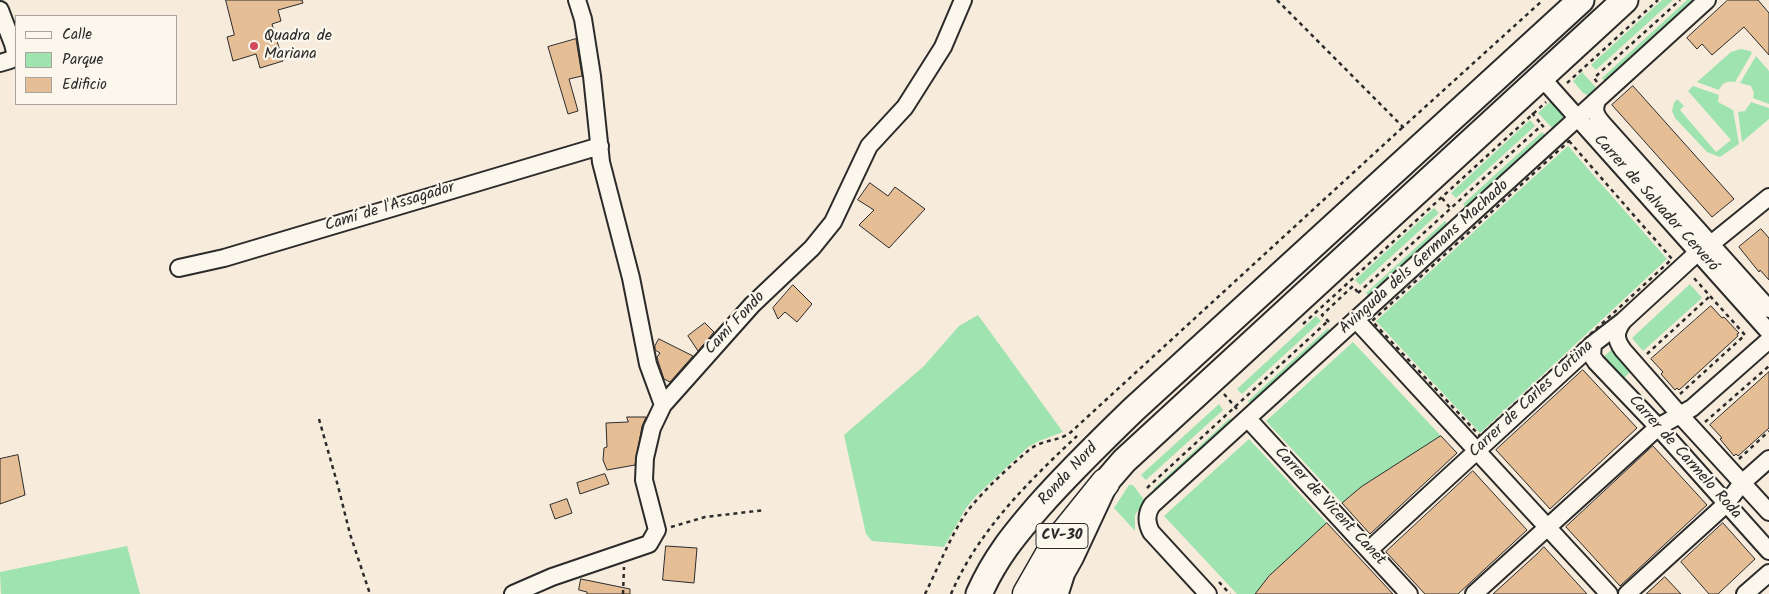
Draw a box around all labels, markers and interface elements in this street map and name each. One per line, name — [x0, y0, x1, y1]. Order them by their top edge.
legend — [15, 15, 178, 105]
text: Calle — [62, 23, 92, 47]
place label: Quadra de Mariana — [264, 27, 332, 65]
marker: Quadra de Mariana — [248, 40, 260, 52]
text: Parque — [62, 48, 103, 72]
text: Edificio — [62, 73, 107, 97]
street label: Carrer de Salvador Cerveró — [1588, 131, 1722, 277]
street label: Avinguda dels Germans Machado — [1336, 177, 1514, 339]
street label: Camí de l'Assagador — [323, 179, 457, 237]
street label: Camí Fondo — [702, 288, 770, 360]
street label: Carrer de Carles Cortina — [1466, 337, 1598, 463]
street label: Carrer de Carmelo Roda — [1623, 392, 1745, 524]
street label: Ronda Nord — [1035, 440, 1103, 510]
street label: Carrer de Vicent Canet — [1269, 444, 1389, 570]
road number: CV-30 — [1036, 524, 1088, 548]

